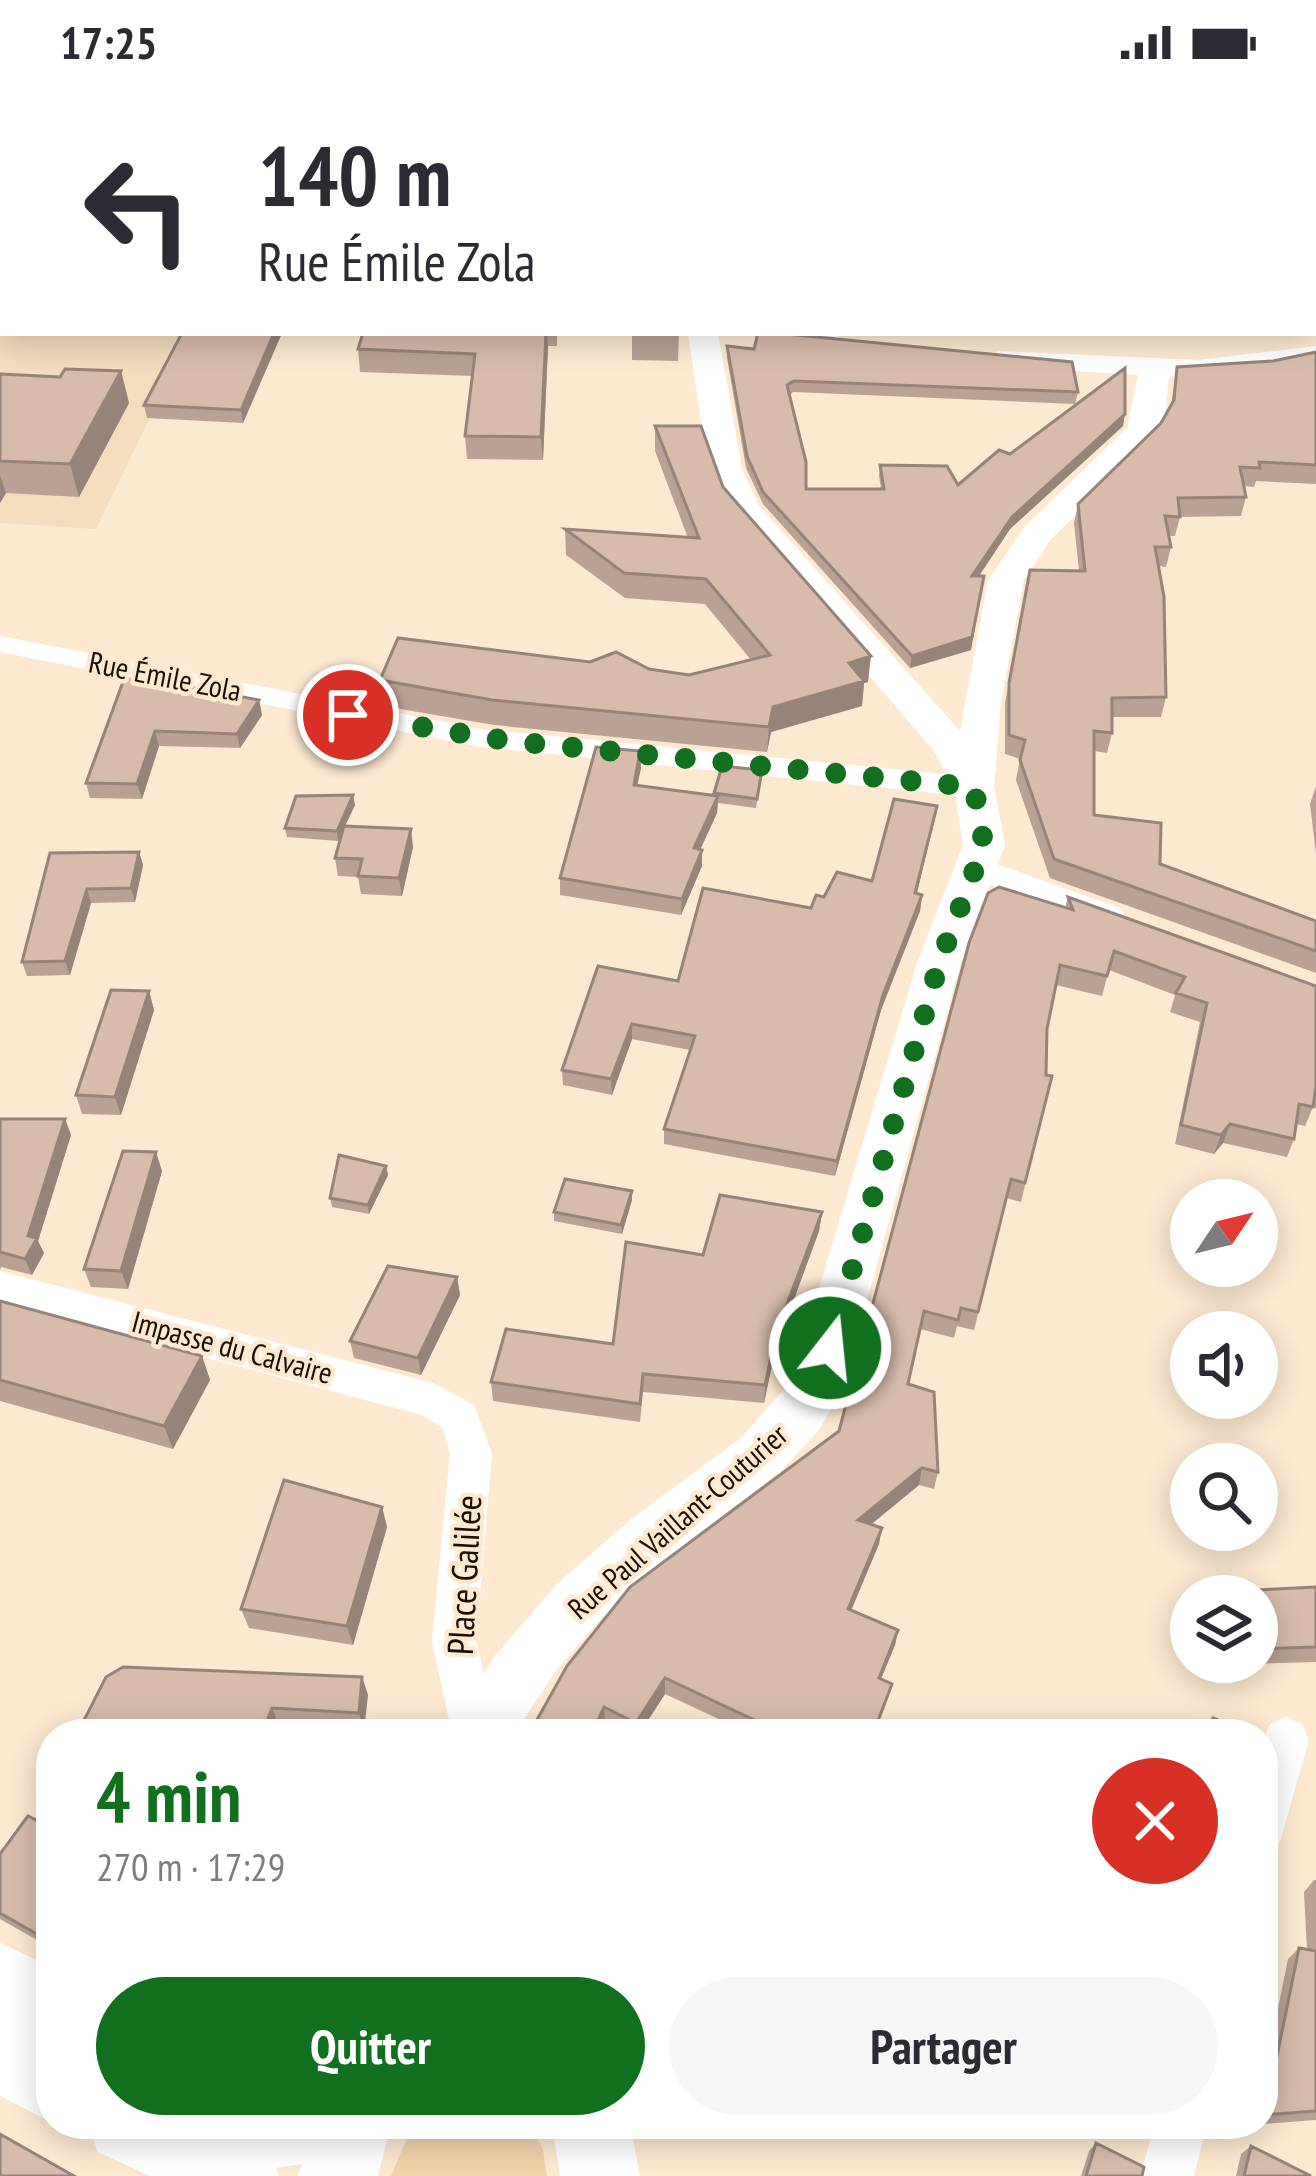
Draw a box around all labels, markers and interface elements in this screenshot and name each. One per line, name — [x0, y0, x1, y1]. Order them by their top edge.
text: 17:25 — [60, 13, 157, 71]
text: 140 m — [258, 120, 451, 229]
icon: left — [60, 132, 216, 288]
text: Rue Émile Zola — [258, 226, 536, 296]
street label: Rue Émile Zola — [86, 642, 245, 709]
pin — [297, 664, 399, 766]
icon: arrive — [315, 682, 381, 748]
north arrow — [1170, 1179, 1278, 1287]
map controls — [1170, 1179, 1278, 1683]
position arrow — [767, 1285, 893, 1411]
street label: Impasse du Calvaire — [128, 1301, 337, 1392]
button: sound — [1170, 1311, 1278, 1419]
street label: Rue Paul Vaillant-Couturier — [559, 1414, 796, 1627]
button: search — [1170, 1443, 1278, 1551]
street label: Place Galilée — [436, 1494, 491, 1656]
button: layers — [1170, 1575, 1278, 1683]
text: 4 min — [96, 1749, 241, 1842]
button: close — [1092, 1758, 1218, 1884]
text: 270 m · 17:29 — [96, 1841, 285, 1892]
button: Quitter — [96, 1977, 645, 2115]
button: Partager — [669, 1977, 1218, 2115]

